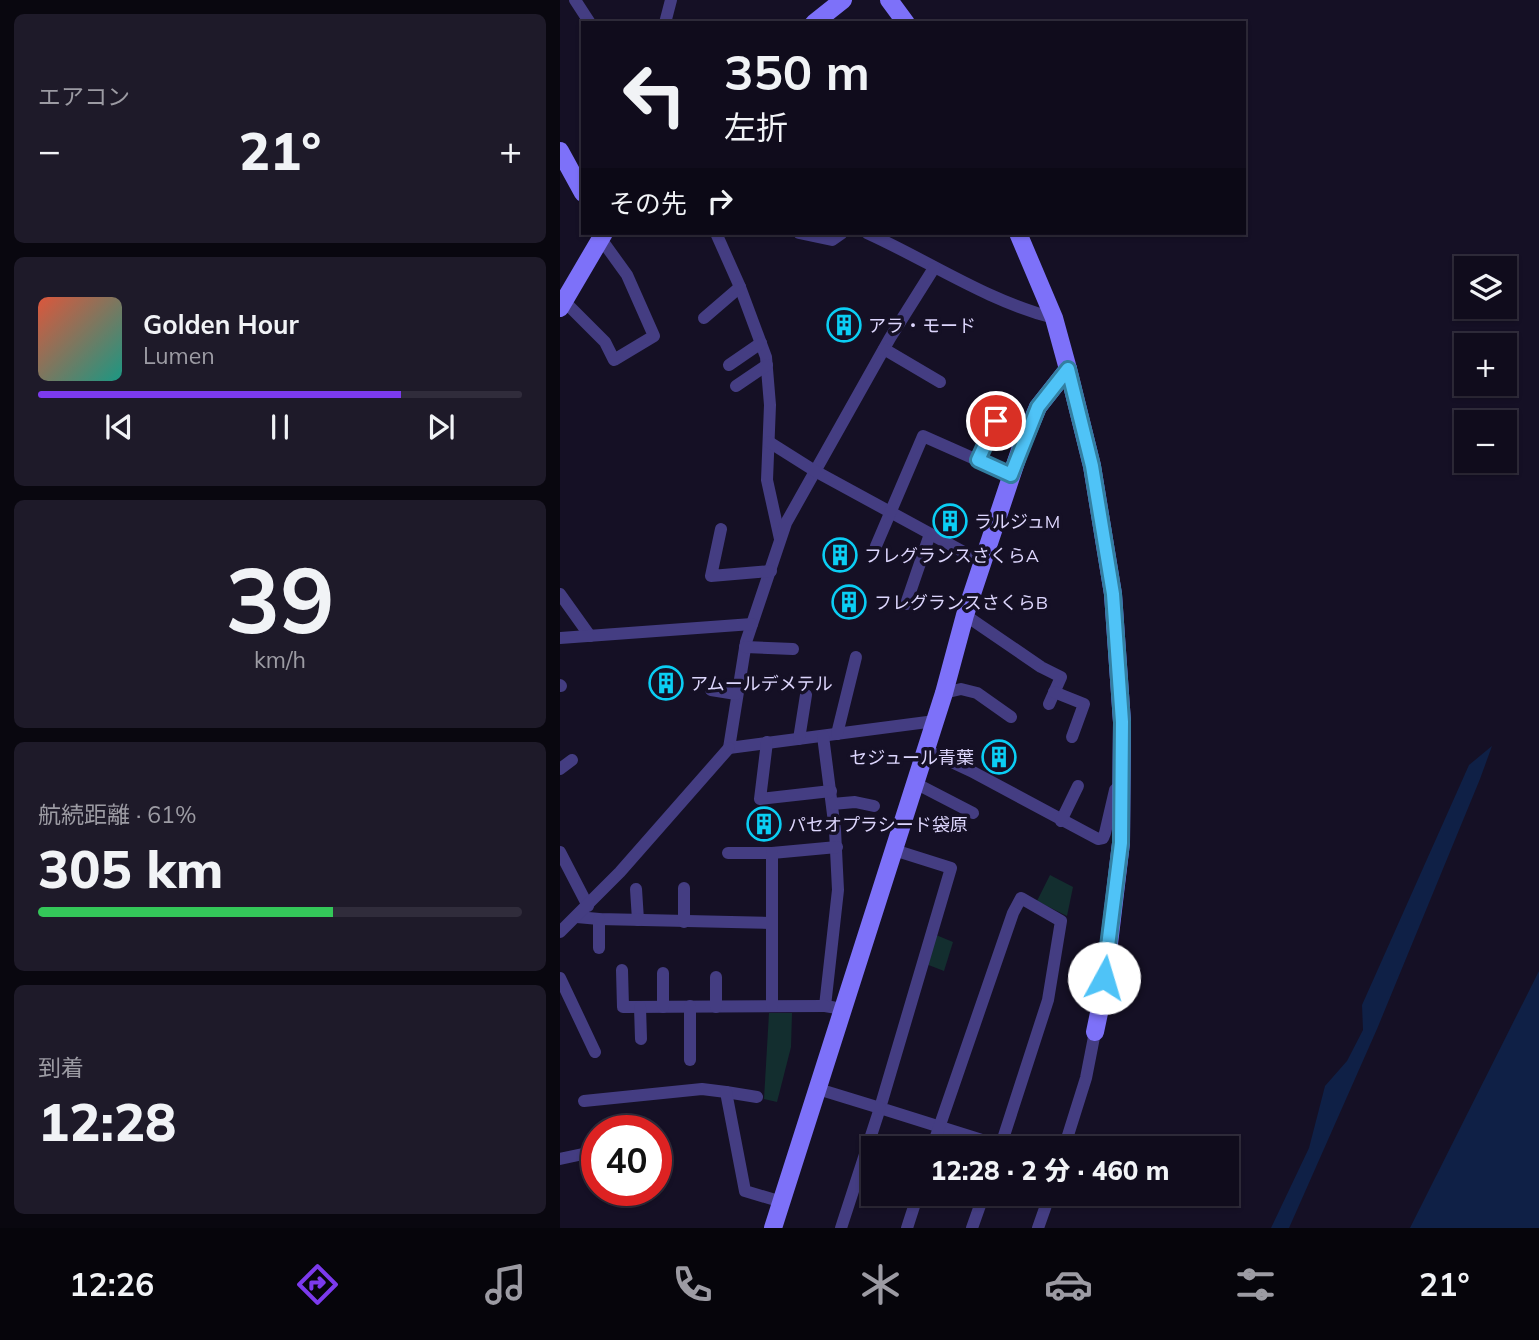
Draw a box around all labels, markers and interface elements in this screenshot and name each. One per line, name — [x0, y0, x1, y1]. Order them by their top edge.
text: 350 m — [724, 41, 870, 102]
icon: left — [609, 49, 700, 140]
text: エアコン — [38, 82, 130, 111]
text: 左折 — [724, 107, 788, 147]
text: 21° — [239, 118, 321, 183]
text: − — [38, 126, 61, 174]
text: + — [499, 126, 522, 174]
icon: right — [701, 182, 739, 220]
text: その先 — [609, 187, 687, 220]
map controls — [1454, 256, 1517, 473]
button: layers — [1454, 256, 1517, 319]
building icon: アラ・モード — [825, 306, 863, 344]
text: Golden Hour — [143, 308, 299, 341]
place label: アラ・モード — [868, 314, 976, 337]
button: + — [1454, 333, 1517, 396]
text: Lumen — [143, 341, 215, 370]
pin — [966, 391, 1026, 451]
icon: arrive — [977, 402, 1015, 440]
icon: previous — [100, 408, 138, 446]
icon: pause — [261, 408, 299, 446]
icon: next — [422, 408, 460, 446]
button: − — [1454, 410, 1517, 473]
building icon: ラルジュM — [931, 502, 969, 540]
place label: ラルジュM — [974, 510, 1060, 533]
building icon: フレグランスさくらA — [821, 536, 859, 574]
text: 39 — [225, 542, 335, 656]
place label: フレグランスさくらA — [864, 544, 1039, 567]
building icon: フレグランスさくらB — [830, 583, 868, 621]
place label: フレグランスさくらB — [874, 591, 1048, 614]
text: km/h — [254, 645, 306, 674]
building icon: アムールデメテル — [647, 664, 685, 702]
place label: アムールデメテル — [690, 672, 833, 695]
building icon: セジュール青葉 — [980, 738, 1018, 776]
place label: セジュール青葉 — [849, 746, 974, 769]
text: 航続距離 · 61% — [38, 800, 196, 829]
building icon: パセオプラシード袋原 — [745, 805, 783, 843]
place label: パセオプラシード袋原 — [788, 813, 968, 836]
text: 305 km — [38, 836, 223, 901]
position arrow — [1067, 941, 1141, 1015]
text: 到着 — [38, 1053, 84, 1082]
text: 12:28 — [38, 1089, 176, 1154]
speed limit sign: 40 — [581, 1115, 672, 1206]
text: 12:28 · 2 分 · 460 m — [931, 1154, 1169, 1187]
icon: directions — [293, 1260, 342, 1309]
icon: music — [481, 1260, 530, 1309]
icon: phone — [668, 1260, 717, 1309]
icon: climate — [856, 1260, 905, 1309]
icon: car — [1044, 1260, 1093, 1309]
icon: filters — [1231, 1260, 1280, 1309]
text: 12:26 — [69, 1264, 154, 1304]
text: 21° — [1419, 1264, 1470, 1304]

